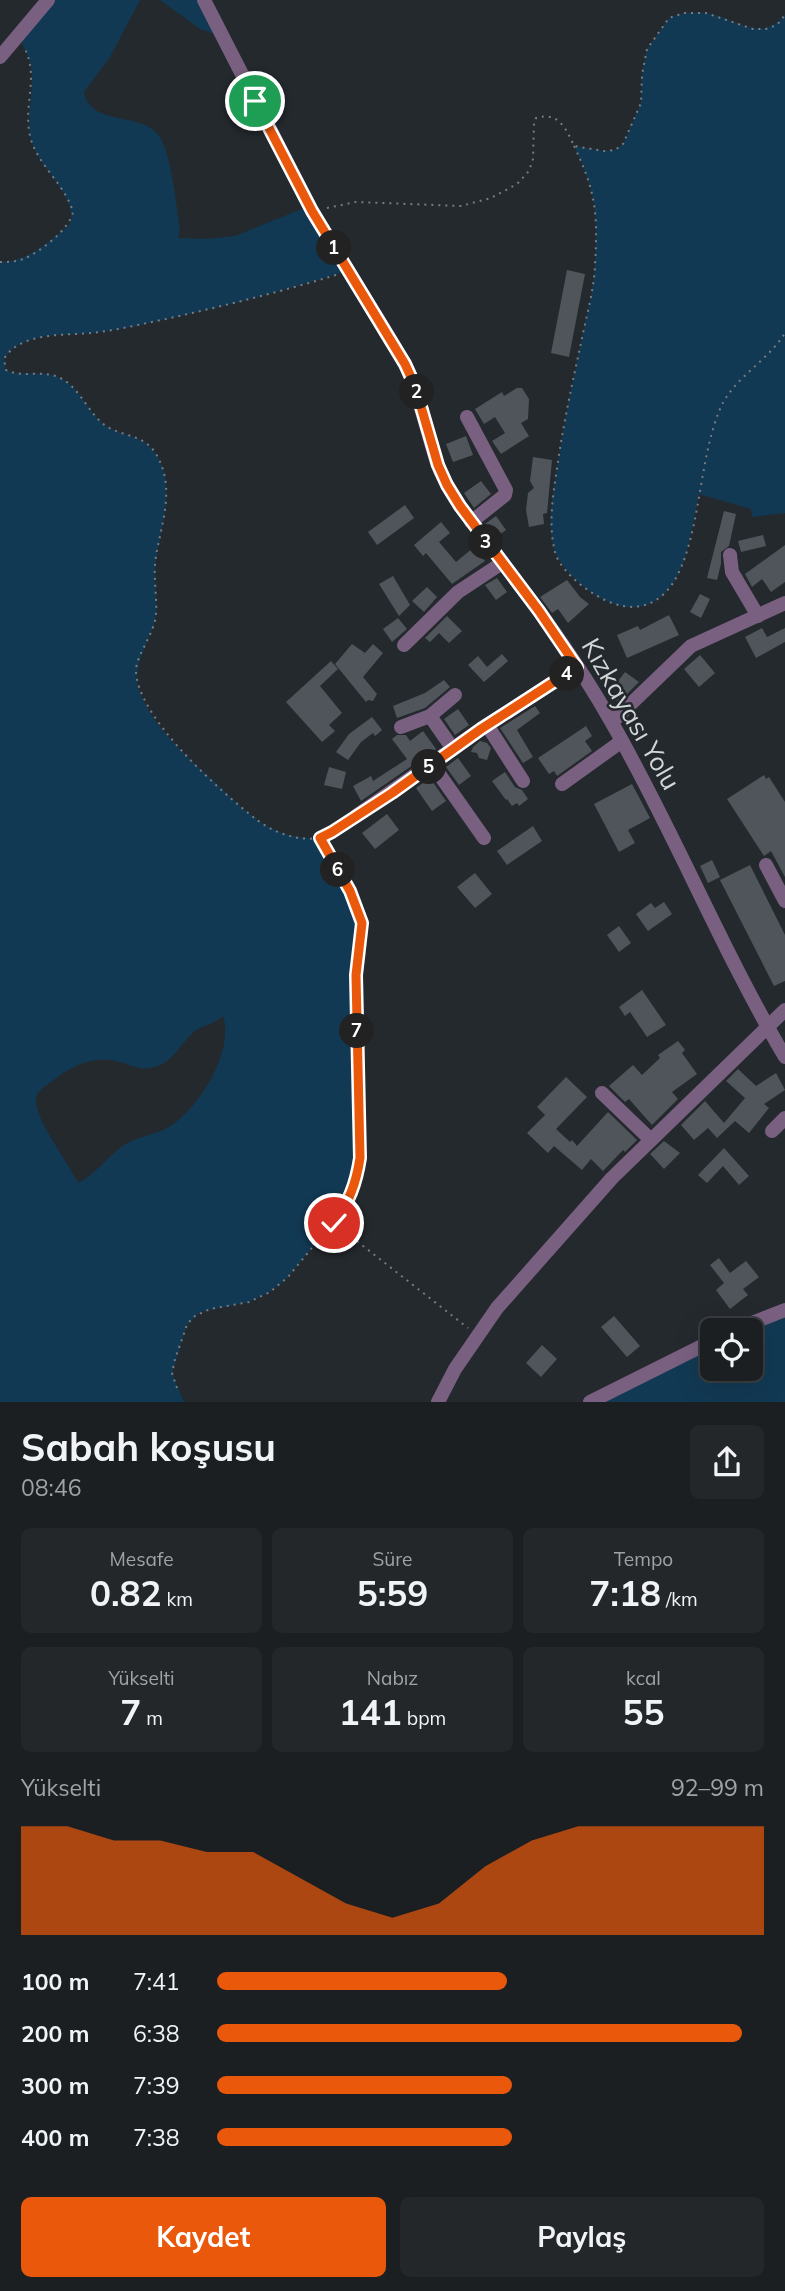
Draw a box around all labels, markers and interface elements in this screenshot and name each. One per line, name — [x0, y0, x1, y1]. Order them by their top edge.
pin — [225, 71, 285, 131]
icon: arrive — [236, 82, 274, 120]
pin: 1 — [316, 230, 352, 266]
text: 1 — [328, 235, 339, 259]
pin: 2 — [400, 374, 434, 410]
text: 2 — [411, 379, 422, 403]
pin: 3 — [468, 524, 504, 560]
text: 3 — [480, 529, 491, 553]
street label: Kızkayası Yolu — [575, 632, 688, 795]
pin: 4 — [550, 656, 584, 692]
text: 4 — [561, 661, 572, 685]
pin: 5 — [412, 750, 446, 784]
text: 5 — [423, 754, 434, 778]
pin: 6 — [320, 852, 356, 888]
text: 6 — [332, 857, 343, 881]
pin: 7 — [340, 1014, 374, 1048]
text: 7 — [351, 1018, 362, 1042]
pin — [304, 1193, 364, 1253]
icon: check — [315, 1204, 353, 1242]
map controls — [700, 1318, 763, 1381]
button: locate — [700, 1318, 763, 1381]
text: Sabah koşusu — [21, 1423, 276, 1471]
button: share — [690, 1425, 764, 1499]
text: 08:46 — [21, 1473, 81, 1502]
text: Mesafe — [110, 1547, 173, 1571]
text: Süre — [373, 1547, 412, 1571]
text: Tempo — [614, 1547, 673, 1571]
text: 0.82 — [90, 1571, 162, 1615]
text: 5:59 — [357, 1571, 428, 1615]
text: 7:18 — [589, 1571, 661, 1615]
text: km — [162, 1587, 193, 1611]
text: /km — [661, 1587, 698, 1611]
text: Yükselti — [108, 1666, 175, 1690]
text: Nabız — [367, 1666, 418, 1690]
text: kcal — [626, 1666, 661, 1690]
text: 7 — [120, 1690, 141, 1734]
text: 141 — [339, 1690, 402, 1734]
text: 55 — [622, 1690, 665, 1734]
text: m — [141, 1706, 163, 1730]
text: bpm — [402, 1706, 446, 1730]
text: Yükselti — [21, 1773, 101, 1802]
text: 92–99 m — [671, 1773, 764, 1802]
text: 100 m — [21, 1967, 89, 1996]
text: 7:41 — [133, 1967, 180, 1996]
text: 200 m — [21, 2019, 89, 2048]
text: 6:38 — [133, 2019, 180, 2048]
text: 300 m — [21, 2071, 89, 2100]
text: 7:39 — [133, 2071, 180, 2100]
text: 400 m — [21, 2123, 89, 2152]
text: 7:38 — [133, 2123, 180, 2152]
button: Kaydet — [21, 2197, 386, 2277]
button: Paylaş — [400, 2197, 764, 2277]

